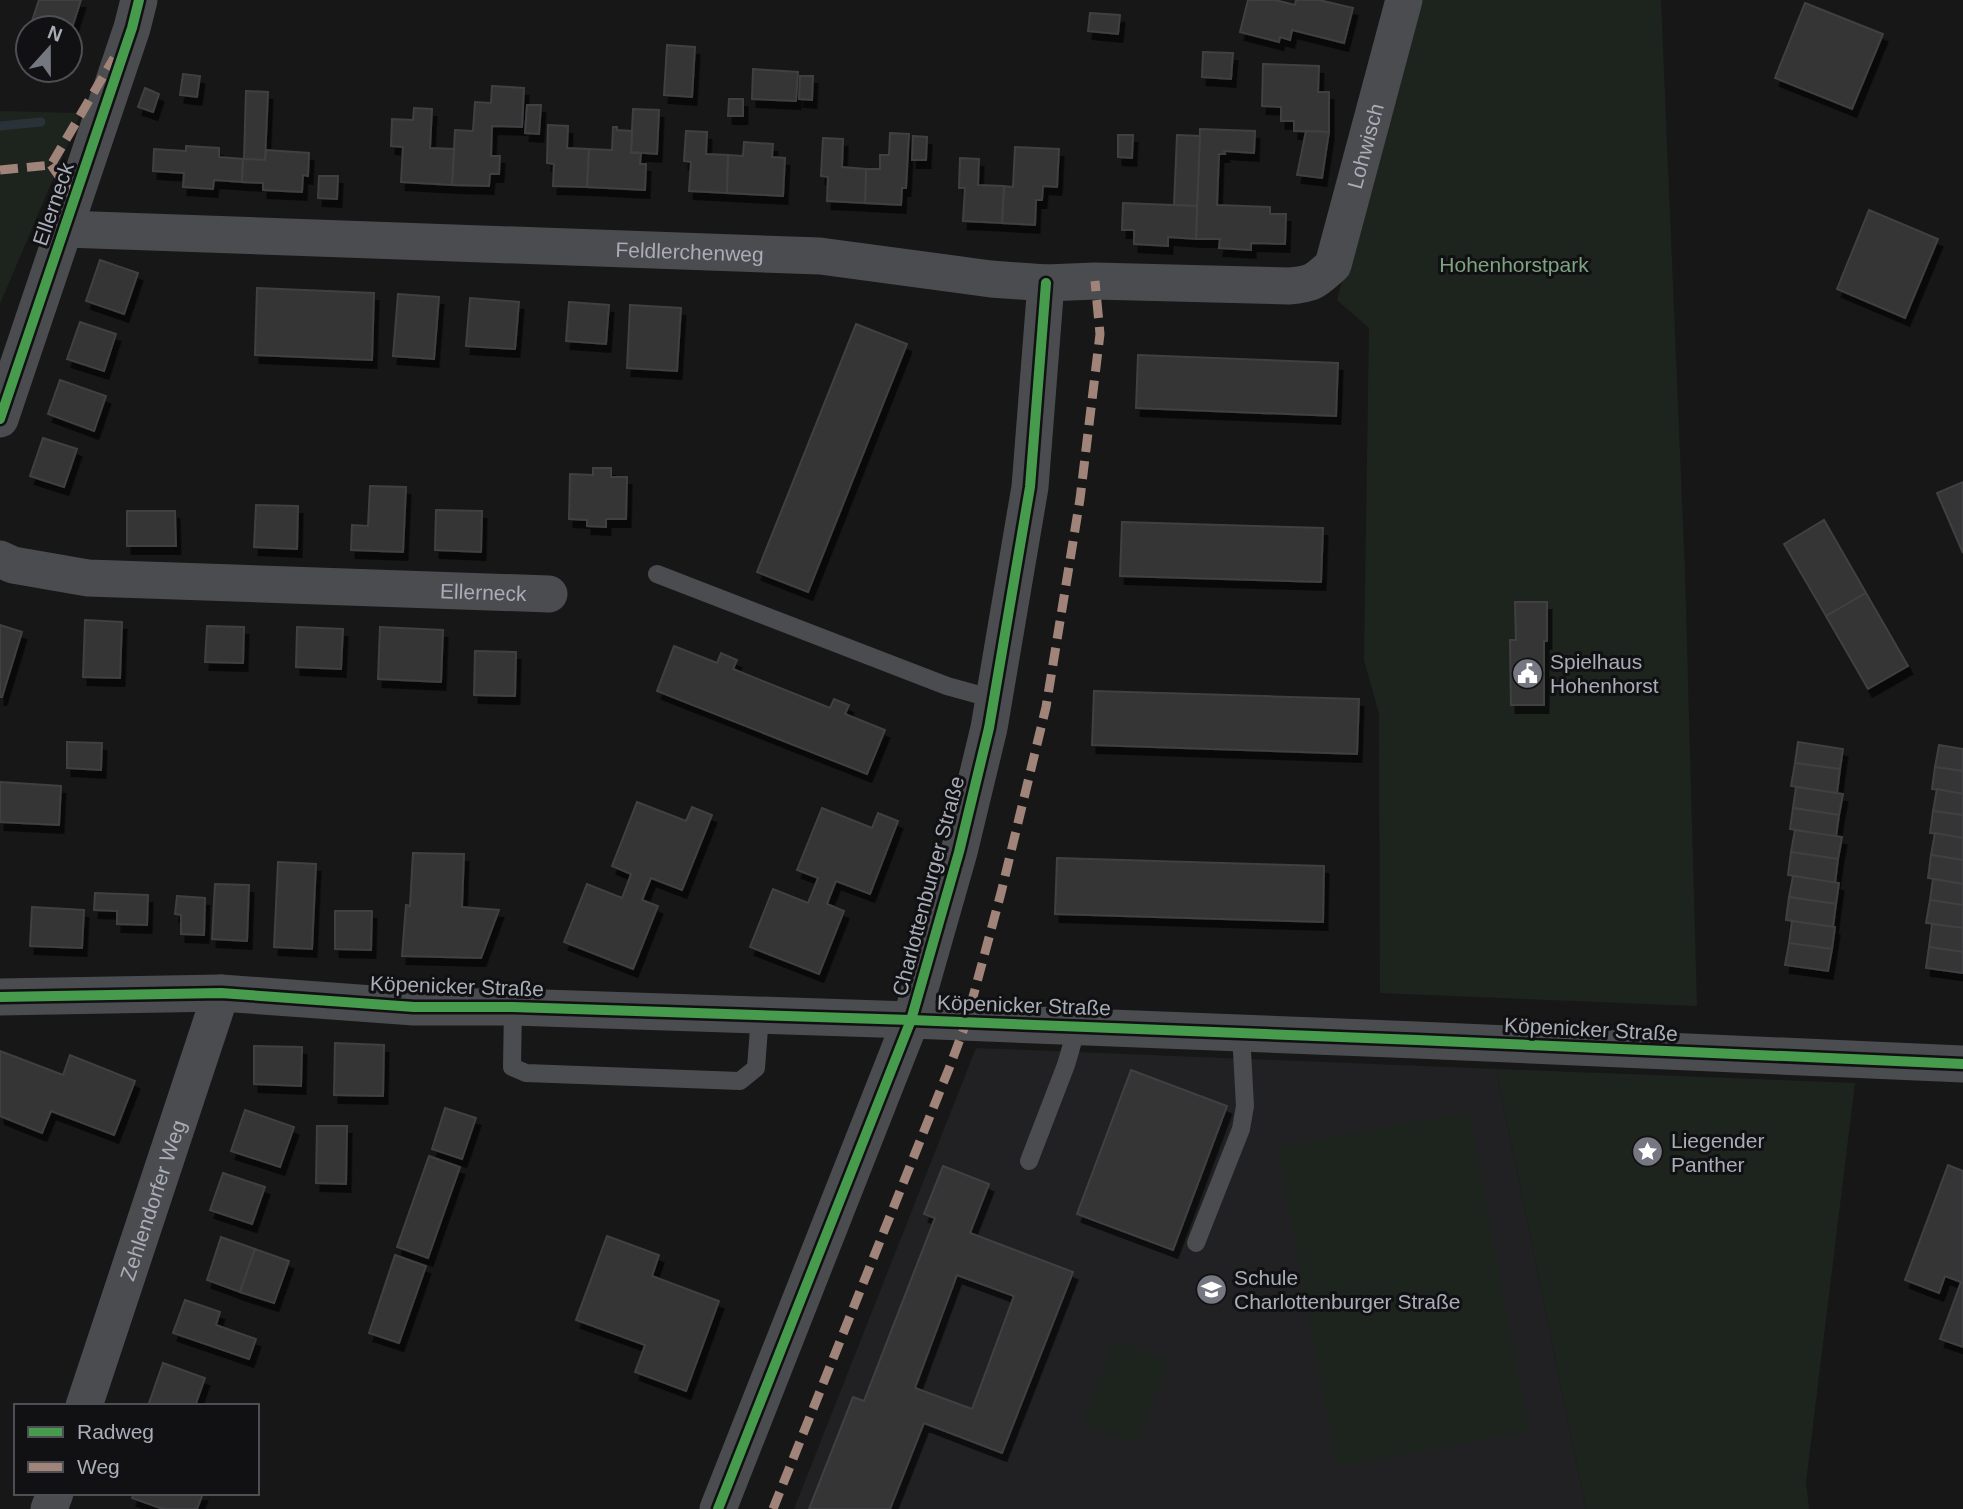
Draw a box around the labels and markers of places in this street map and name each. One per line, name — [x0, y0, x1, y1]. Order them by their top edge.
place label: Spielhaus Hohenhorst — [1550, 650, 1659, 697]
public building icon: Spielhaus Hohenhorst — [1510, 656, 1544, 690]
place label: Liegender Panther — [1671, 1129, 1764, 1176]
place icon: Liegender Panther — [1631, 1135, 1665, 1169]
place label: Schule Charlottenburger Straße — [1234, 1266, 1460, 1313]
school or university icon: Schule Charlottenburger Straße — [1194, 1272, 1228, 1306]

